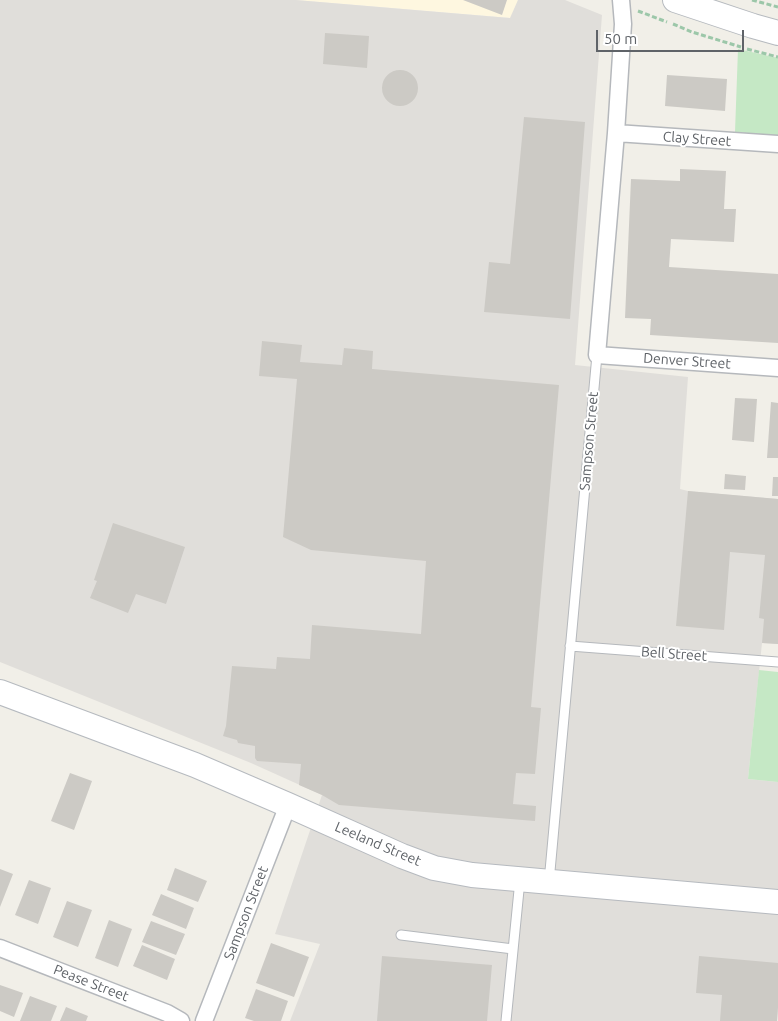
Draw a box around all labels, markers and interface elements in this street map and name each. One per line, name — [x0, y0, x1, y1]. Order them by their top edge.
scale bar — [598, 20, 746, 52]
text: 50 m — [604, 30, 637, 47]
street label: Clay Street — [662, 128, 732, 150]
street label: Denver Street — [643, 350, 731, 372]
street label: Sampson Street — [576, 391, 602, 491]
street label: Bell Street — [640, 643, 708, 665]
street label: Leeland Street — [332, 818, 424, 870]
street label: Sampson Street — [220, 864, 272, 962]
street label: Pease Street — [51, 961, 131, 1005]

